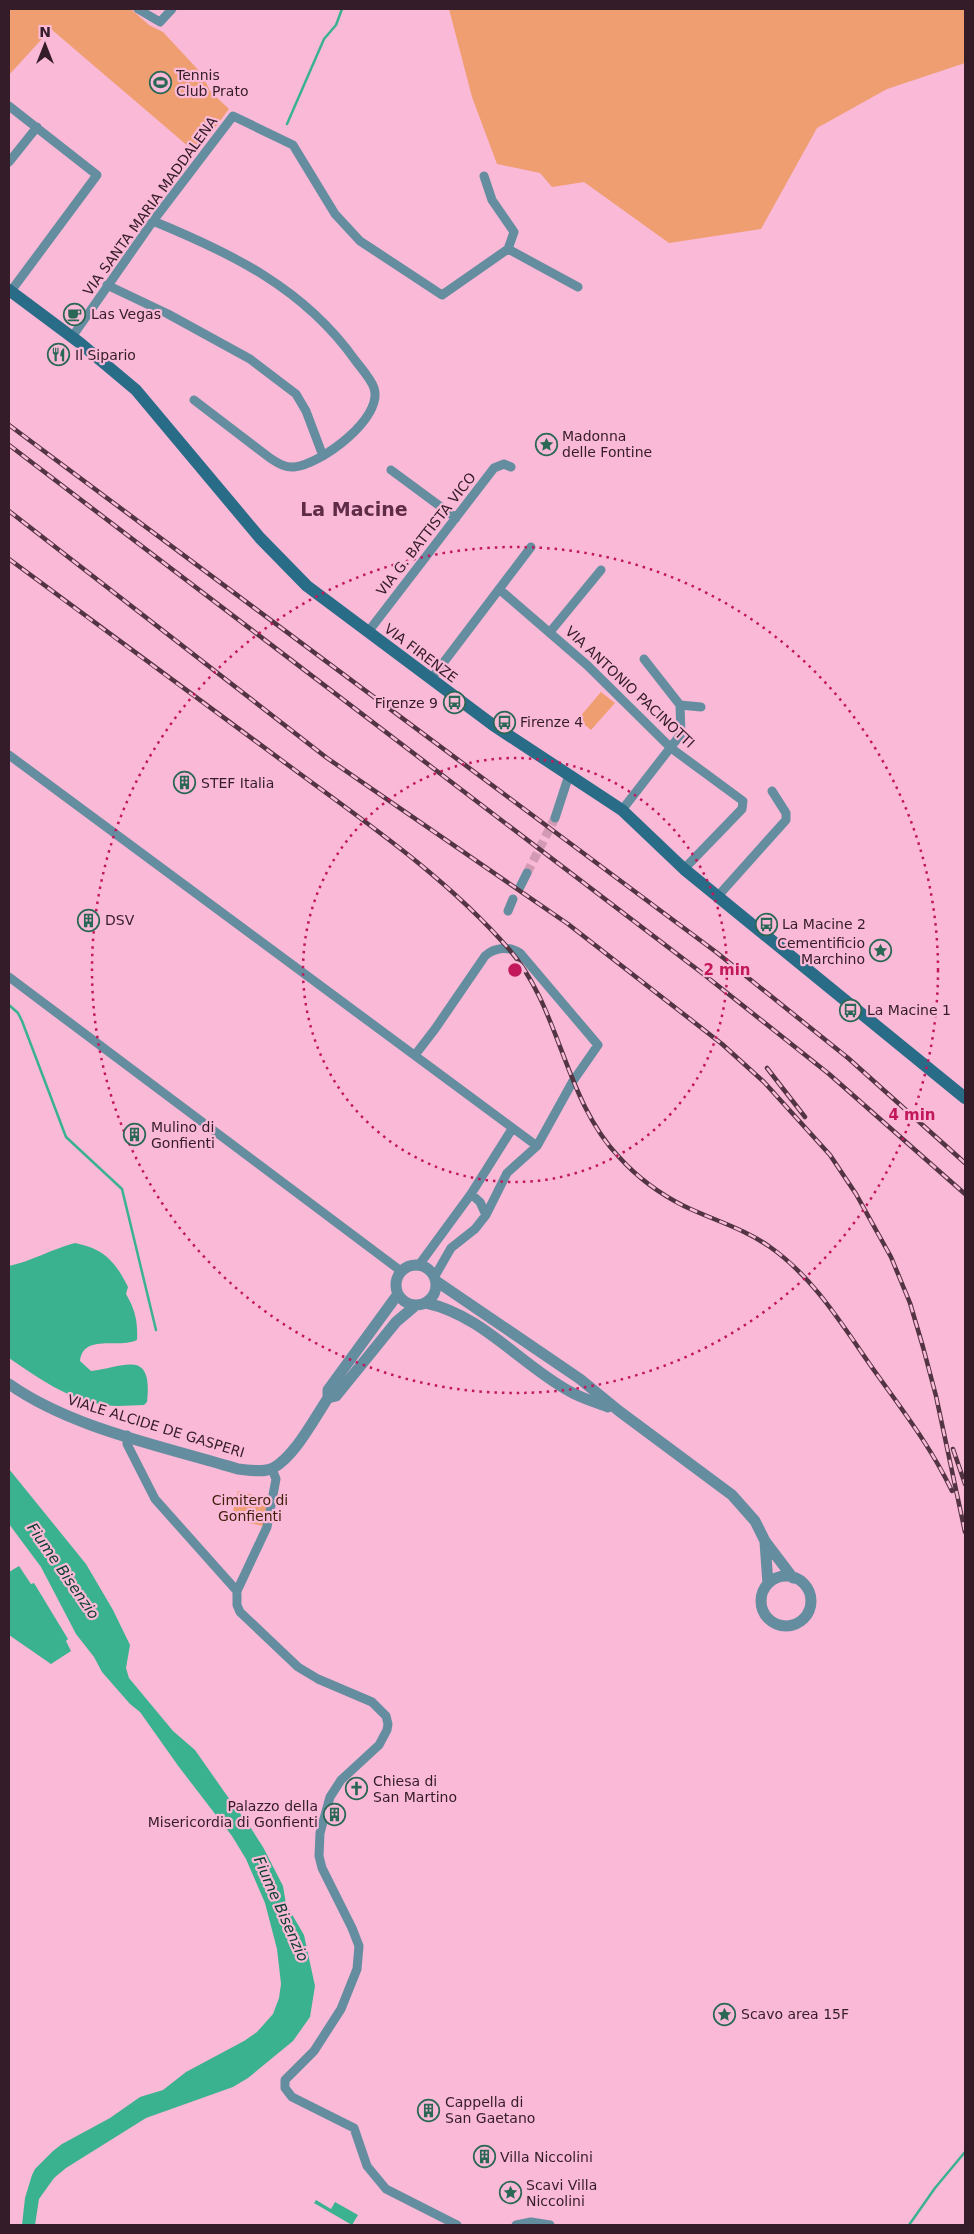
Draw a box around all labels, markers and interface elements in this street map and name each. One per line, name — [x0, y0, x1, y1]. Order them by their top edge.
north arrow — [20, 20, 70, 70]
text: N — [39, 24, 51, 40]
place label: Tennis Club Prato — [175, 67, 248, 99]
sports icon: Tennis Club Prato — [148, 71, 172, 95]
street label: VIA SANTA MARIA MADDALENA — [80, 113, 221, 299]
cafe icon: Las Vegas — [63, 302, 87, 326]
place label: Las Vegas — [91, 306, 161, 322]
restaurant icon: Il Sipario — [47, 343, 71, 367]
place label: Il Sipario — [75, 347, 136, 363]
place label: Madonna delle Fontine — [562, 428, 652, 460]
place icon: Madonna delle Fontine — [534, 432, 558, 456]
street label: VIA G. BATTISTA VICO — [373, 469, 479, 599]
district label: La Macine — [300, 498, 408, 520]
street label: VIA FIRENZE — [381, 620, 461, 686]
street label: VIA ANTONIO PACINOTTI — [562, 623, 698, 751]
bus stop icon: Firenze 9 — [442, 691, 466, 715]
place label: Firenze 9 — [375, 695, 438, 711]
bus stop icon: Firenze 4 — [492, 710, 516, 734]
place label: Firenze 4 — [520, 714, 583, 730]
building icon: STEF Italia — [173, 771, 197, 795]
place label: STEF Italia — [201, 775, 274, 791]
building icon: DSV — [77, 908, 101, 932]
place label: DSV — [105, 912, 135, 928]
bus stop icon: La Macine 2 — [754, 912, 778, 936]
place label: La Macine 2 — [782, 916, 866, 932]
place label: Cementificio Marchino — [777, 935, 865, 967]
place icon: Cementificio Marchino — [869, 939, 893, 963]
centre of rings — [506, 961, 524, 979]
text: 2 min — [703, 961, 751, 979]
bus stop icon: La Macine 1 — [839, 998, 863, 1022]
place label: La Macine 1 — [867, 1002, 951, 1018]
text: 4 min — [888, 1106, 936, 1124]
place label: Mulino di Gonfienti — [151, 1119, 215, 1151]
building icon: Mulino di Gonfienti — [123, 1123, 147, 1147]
street label: VIALE ALCIDE DE GASPERI — [66, 1391, 246, 1461]
park label: Cimitero di Gonfienti — [212, 1492, 288, 1524]
water label: Fiume Bisenzio — [23, 1519, 103, 1623]
place label: Chiesa di San Martino — [373, 1773, 457, 1805]
church icon: Chiesa di San Martino — [345, 1777, 369, 1801]
place label: Palazzo della Misericordia di Gonfienti — [148, 1798, 318, 1830]
building icon: Palazzo della Misericordia di Gonfienti — [322, 1802, 346, 1826]
water label: Fiume Bisenzio — [250, 1854, 312, 1964]
place icon: Scavo area 15F — [713, 2002, 737, 2026]
place label: Scavo area 15F — [741, 2006, 849, 2022]
place label: Cappella di San Gaetano — [445, 2094, 535, 2126]
building icon: Cappella di San Gaetano — [417, 2098, 441, 2122]
building icon: Villa Niccolini — [472, 2145, 496, 2169]
place label: Villa Niccolini — [500, 2149, 593, 2165]
place label: Scavi Villa Niccolini — [526, 2177, 597, 2209]
place icon: Scavi Villa Niccolini — [498, 2181, 522, 2205]

